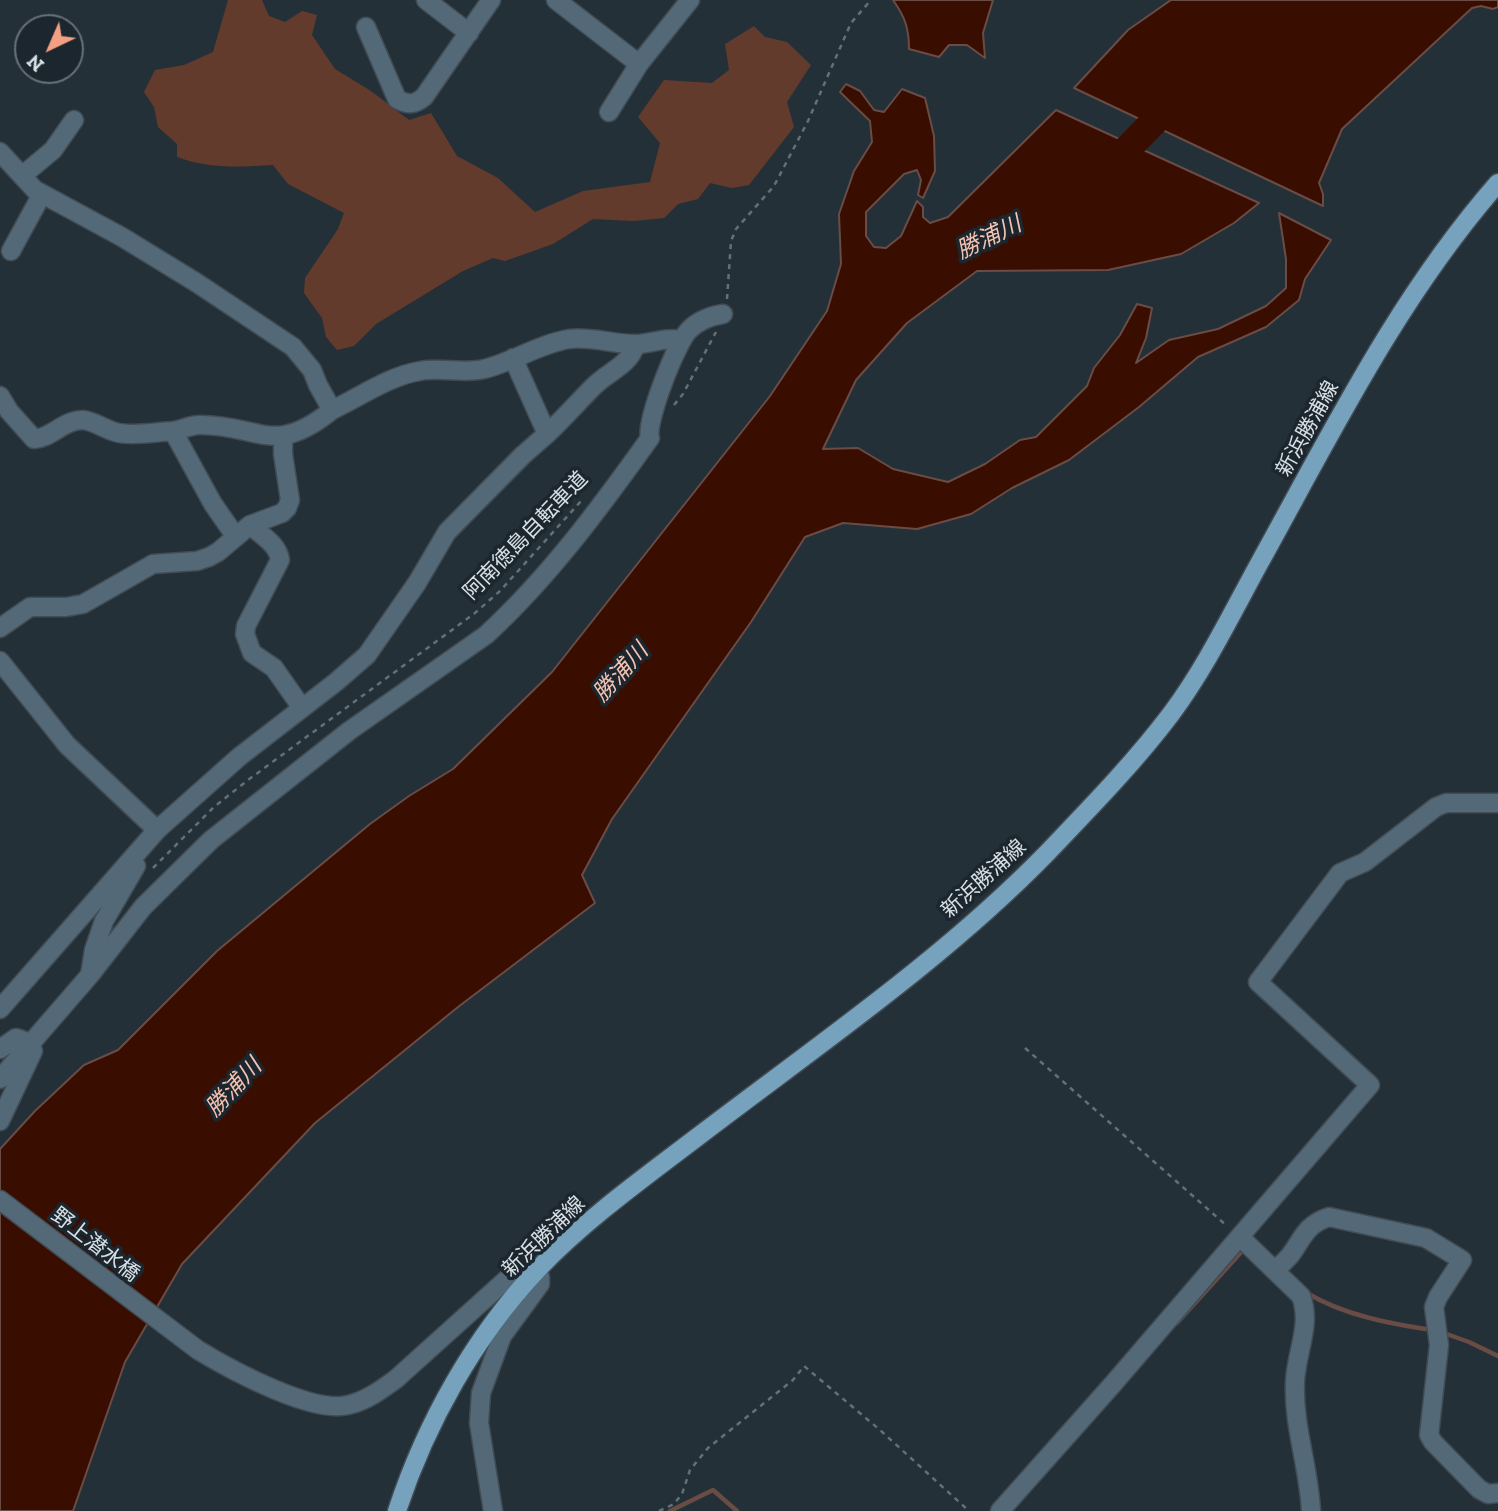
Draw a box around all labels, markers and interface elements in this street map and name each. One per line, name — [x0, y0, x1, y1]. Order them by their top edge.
north arrow — [14, 14, 84, 84]
text: N — [22, 50, 49, 76]
water label: 勝浦川 — [952, 210, 1026, 266]
street label: 新浜勝浦線 — [1272, 377, 1344, 481]
street label: 阿南徳島自転車道 — [459, 467, 593, 605]
water label: 勝浦川 — [588, 638, 654, 708]
street label: 新浜勝浦線 — [937, 835, 1031, 923]
water label: 勝浦川 — [200, 1053, 268, 1123]
street label: 新浜勝浦線 — [497, 1191, 591, 1283]
street label: 野上潜水橋 — [46, 1203, 144, 1287]

